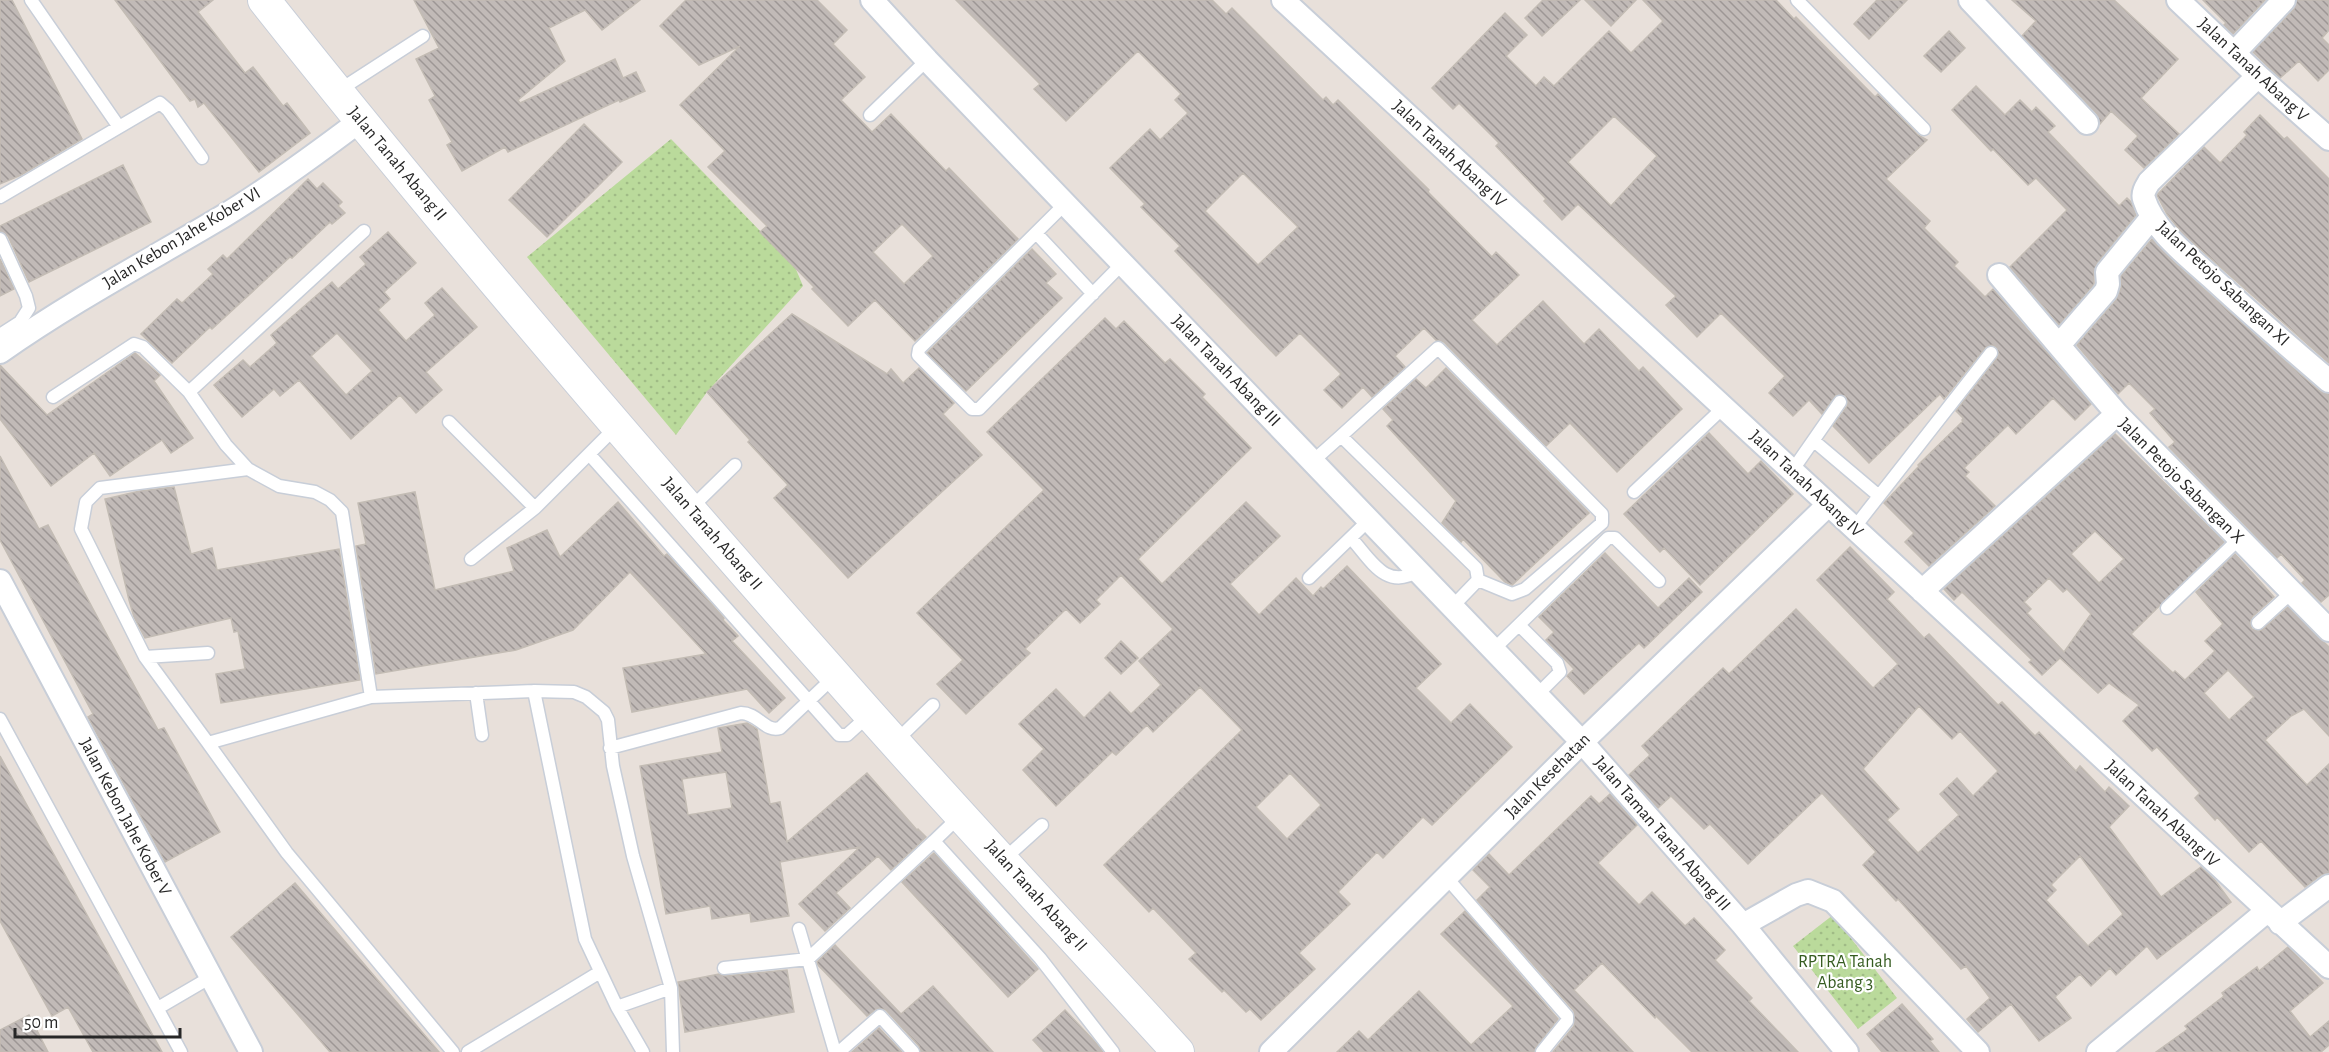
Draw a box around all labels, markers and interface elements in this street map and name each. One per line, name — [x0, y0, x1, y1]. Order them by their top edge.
street label: Jalan Tanah Abang V — [2195, 15, 2312, 126]
street label: Jalan Tanah Abang IV — [1389, 97, 1510, 211]
street label: Jalan Tanah Abang II — [344, 104, 450, 224]
street label: Jalan Kebon Jahe Kober VI — [100, 184, 264, 292]
street label: Jalan Petojo Sabangan XI — [2153, 218, 2293, 350]
street label: Jalan Tanah Abang III — [1168, 312, 1284, 430]
street label: Jalan Petojo Sabangan X — [2115, 415, 2247, 547]
street label: Jalan Tanah Abang IV — [1746, 427, 1867, 541]
street label: Jalan Tanah Abang II — [658, 474, 766, 594]
street label: Jalan Kesehatan — [1502, 730, 1594, 822]
street label: Jalan Kebon Jahe Kober V — [76, 735, 174, 899]
street label: Jalan Taman Tanah Abang III — [1590, 753, 1734, 915]
street label: Jalan Tanah Abang IV — [2102, 757, 2223, 871]
street label: Jalan Tanah Abang II — [982, 837, 1090, 955]
park label: RPTRA Tanah Abang 3 — [1798, 953, 1892, 992]
scale bar — [15, 1001, 180, 1039]
text: 50 m — [24, 1014, 58, 1032]

